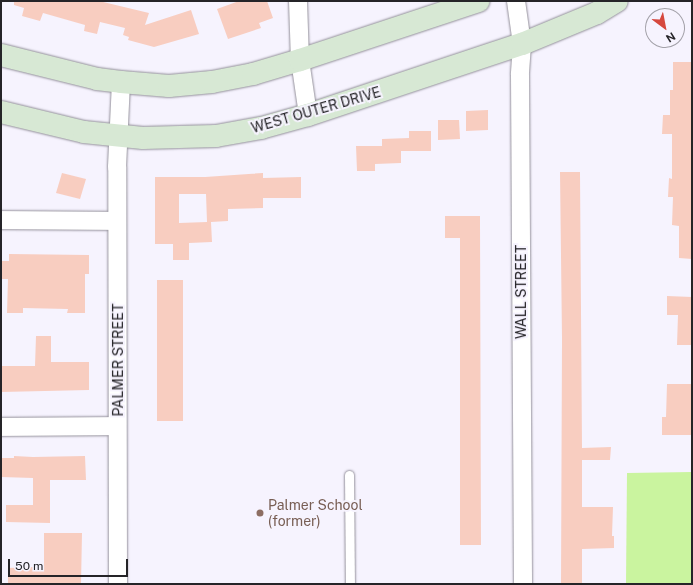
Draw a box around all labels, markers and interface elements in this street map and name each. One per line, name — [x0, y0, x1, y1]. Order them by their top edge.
north arrow — [645, 8, 685, 48]
text: N — [664, 30, 678, 45]
street label: WEST OUTER DRIVE — [249, 83, 383, 137]
street label: WALL STREET — [513, 245, 529, 339]
street label: PALMER STREET — [110, 303, 126, 417]
place label: Palmer School (former) — [268, 497, 363, 530]
marker: Palmer School (former) — [255, 508, 265, 518]
scale bar — [10, 551, 130, 577]
text: 50 m — [15, 559, 43, 573]

